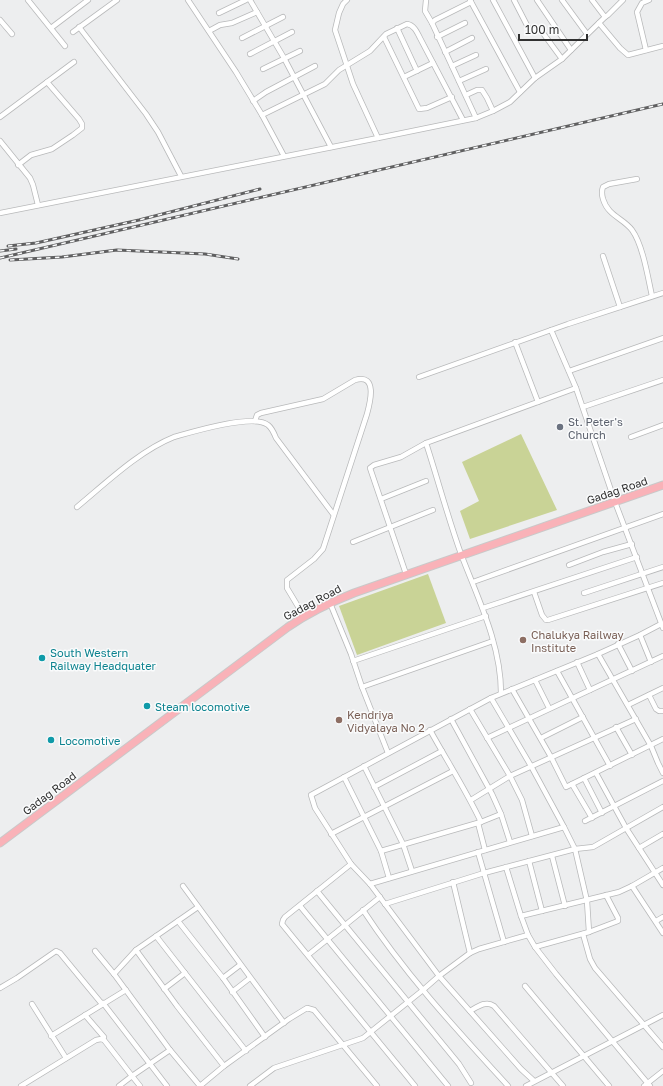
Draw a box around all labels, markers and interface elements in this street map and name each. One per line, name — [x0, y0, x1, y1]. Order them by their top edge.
scale bar — [519, 16, 587, 42]
text: 100 m — [525, 22, 559, 37]
place label: St. Peter's Church — [568, 415, 623, 441]
marker: St. Peter's Church — [555, 422, 565, 432]
street label: Gadag Road — [585, 474, 649, 506]
street label: Gadag Road — [281, 581, 343, 623]
place label: Chalukya Railway Institute — [531, 628, 624, 654]
marker: Chalukya Railway Institute — [518, 635, 528, 645]
place label: South Western Railway Headquater — [50, 646, 157, 672]
marker: South Western Railway Headquater — [37, 653, 47, 663]
place label: Steam locomotive — [155, 700, 250, 713]
marker: Steam locomotive — [142, 701, 152, 711]
place label: Kendriya Vidyalaya No 2 — [347, 708, 425, 734]
marker: Kendriya Vidyalaya No 2 — [334, 715, 344, 725]
place label: Locomotive — [59, 734, 120, 747]
marker: Locomotive — [46, 735, 56, 745]
street label: Gadag Road — [20, 769, 78, 817]

